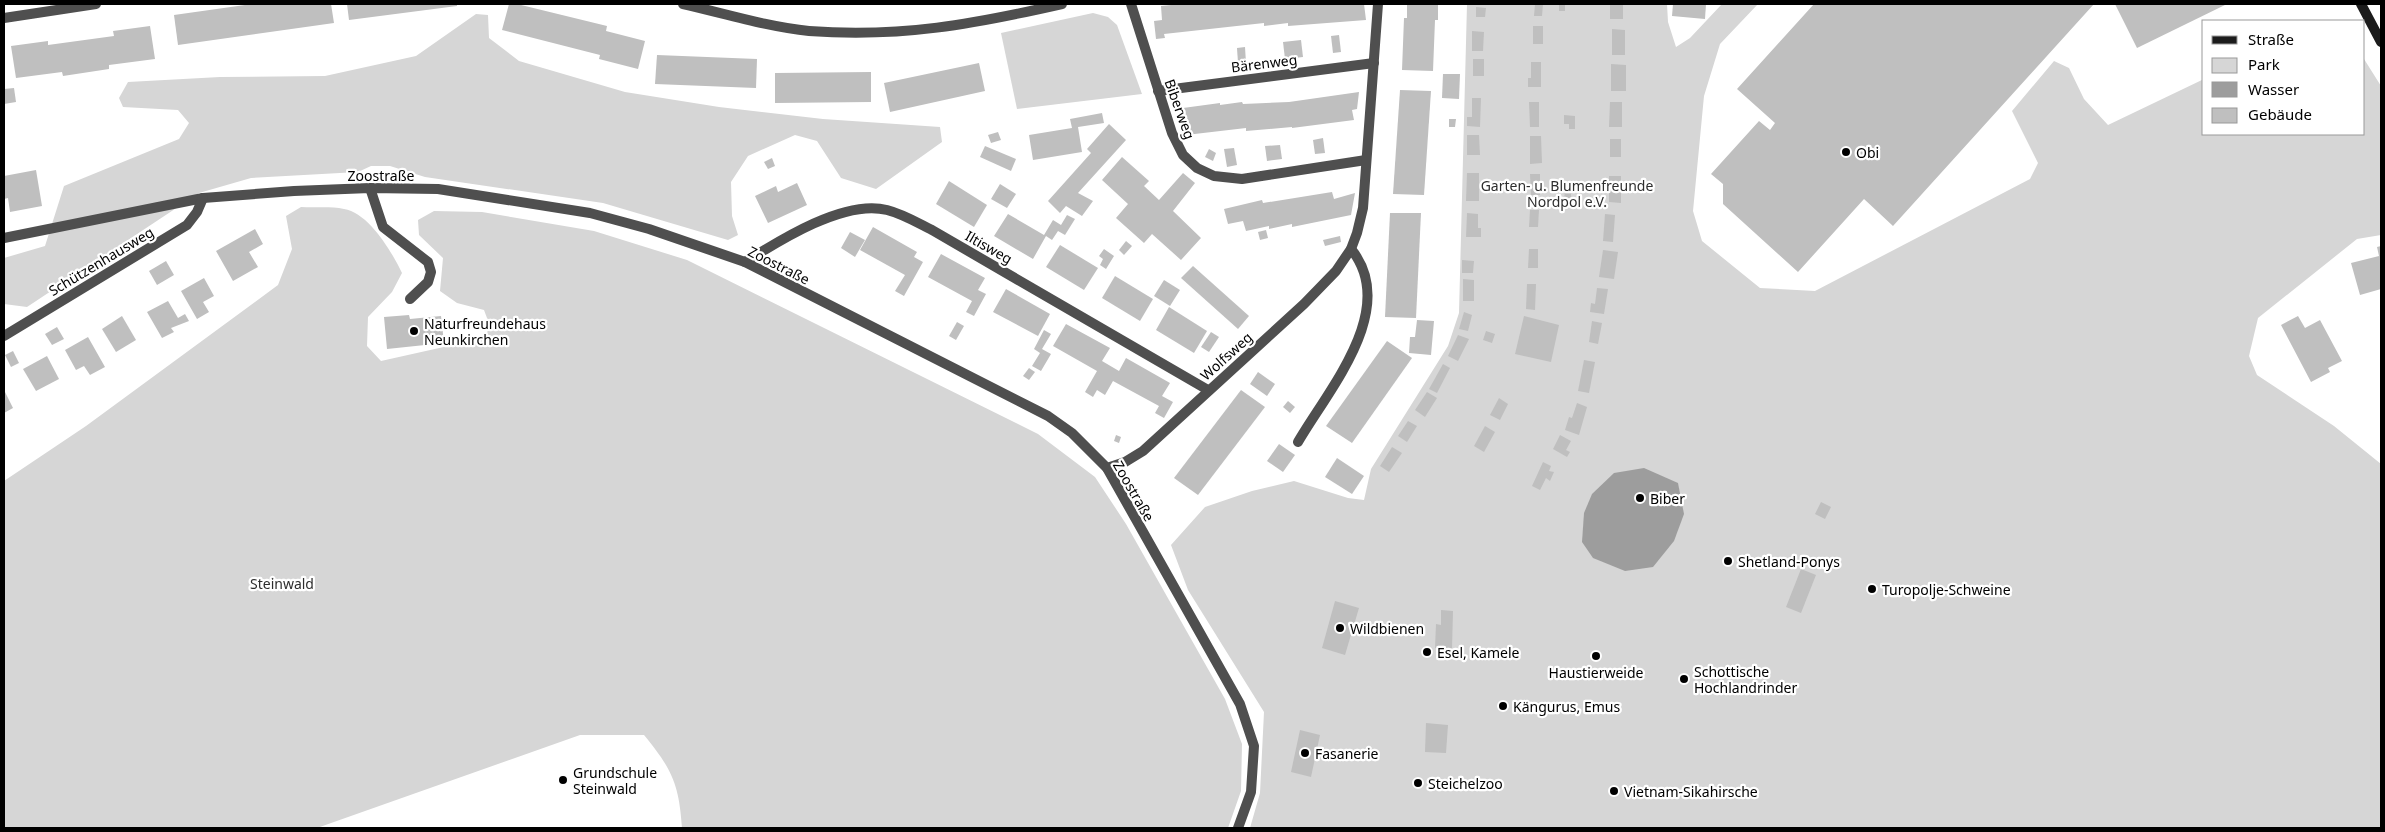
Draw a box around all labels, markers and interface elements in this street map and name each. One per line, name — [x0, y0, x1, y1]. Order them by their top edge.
legend — [2202, 20, 2365, 135]
text: Straße — [2248, 29, 2294, 49]
street label: Bärenweg — [1230, 50, 1298, 76]
text: Park — [2248, 54, 2280, 74]
street label: Biberweg — [1160, 76, 1200, 142]
text: Wasser — [2248, 79, 2299, 99]
text: Gebäude — [2248, 104, 2312, 124]
place label: Obi — [1856, 143, 1879, 162]
marker: Obi — [1840, 146, 1852, 158]
street label: Zoostraße — [348, 166, 414, 185]
park label: Garten- u. Blumenfreunde Nordpol e.V. — [1481, 176, 1653, 211]
street label: Schützenhausweg — [45, 222, 157, 300]
street label: Iltisweg — [962, 226, 1016, 268]
street label: Zoostraße — [745, 241, 813, 289]
place label: Naturfreundehaus Neunkirchen — [424, 314, 546, 349]
marker: Naturfreundehaus Neunkirchen — [408, 325, 420, 337]
street label: Wolfsweg — [1196, 328, 1256, 384]
street label: Zoostraße — [1109, 457, 1159, 525]
place label: Biber — [1650, 489, 1685, 508]
marker: Biber — [1634, 492, 1646, 504]
place label: Shetland-Ponys — [1738, 552, 1840, 571]
marker: Shetland-Ponys — [1722, 555, 1734, 567]
park label: Steinwald — [250, 574, 314, 593]
place label: Turopolje-Schweine — [1882, 580, 2011, 599]
marker: Turopolje-Schweine — [1866, 583, 1878, 595]
place label: Wildbienen — [1350, 619, 1424, 638]
marker: Wildbienen — [1334, 622, 1346, 634]
place label: Esel, Kamele — [1437, 643, 1520, 662]
marker: Esel, Kamele — [1421, 646, 1433, 658]
marker: Haustierweide — [1590, 650, 1602, 662]
place label: Schottische Hochlandrinder — [1694, 662, 1797, 697]
place label: Haustierweide — [1549, 663, 1644, 682]
marker: Schottische Hochlandrinder — [1678, 673, 1690, 685]
place label: Kängurus, Emus — [1513, 697, 1620, 716]
marker: Kängurus, Emus — [1497, 700, 1509, 712]
place label: Fasanerie — [1315, 744, 1379, 763]
marker: Fasanerie — [1299, 747, 1311, 759]
place label: Grundschule Steinwald — [573, 763, 657, 798]
marker: Grundschule Steinwald — [557, 774, 569, 786]
place label: Steichelzoo — [1428, 774, 1503, 793]
marker: Steichelzoo — [1412, 777, 1424, 789]
place label: Vietnam-Sikahirsche — [1624, 782, 1758, 801]
marker: Vietnam-Sikahirsche — [1608, 785, 1620, 797]

